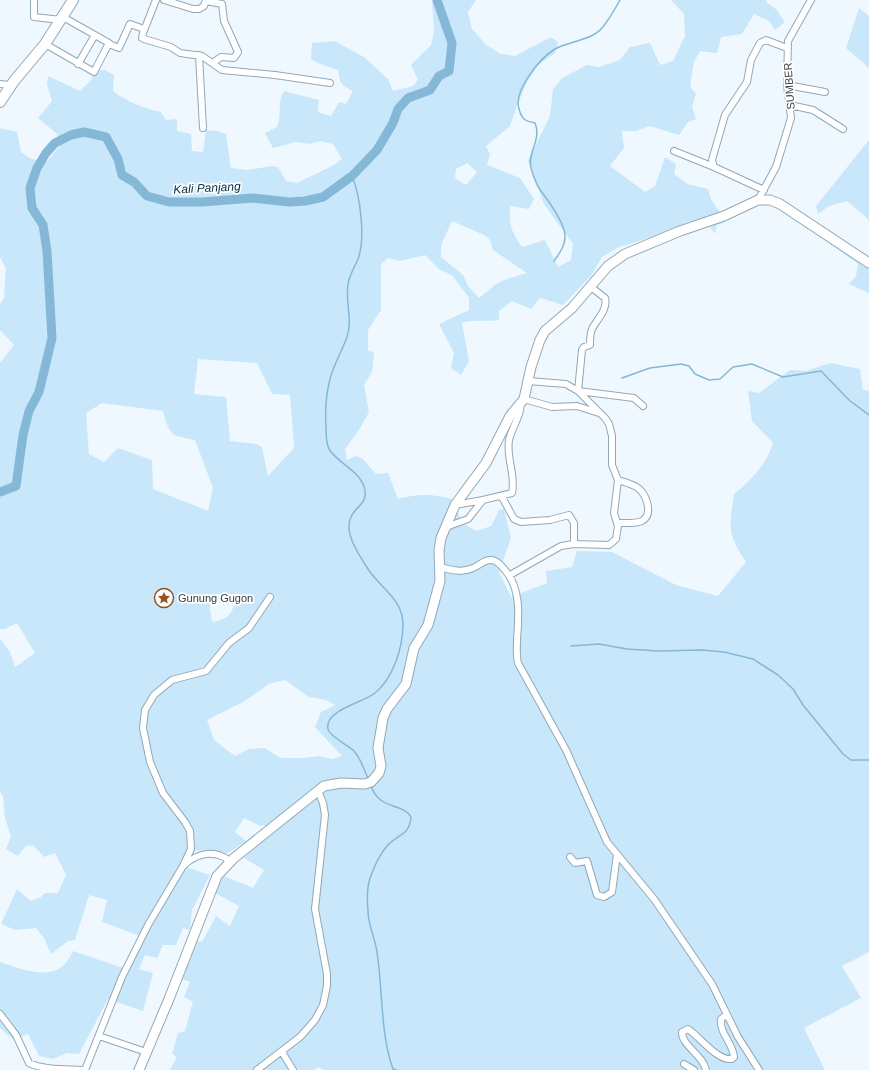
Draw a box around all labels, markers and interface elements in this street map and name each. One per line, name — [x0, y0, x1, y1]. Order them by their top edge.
street label: SUMBER — [781, 62, 797, 110]
water label: Kali Panjang — [173, 179, 241, 197]
place icon: Gunung Gugon — [153, 587, 175, 609]
place label: Gunung Gugon — [178, 592, 253, 604]

